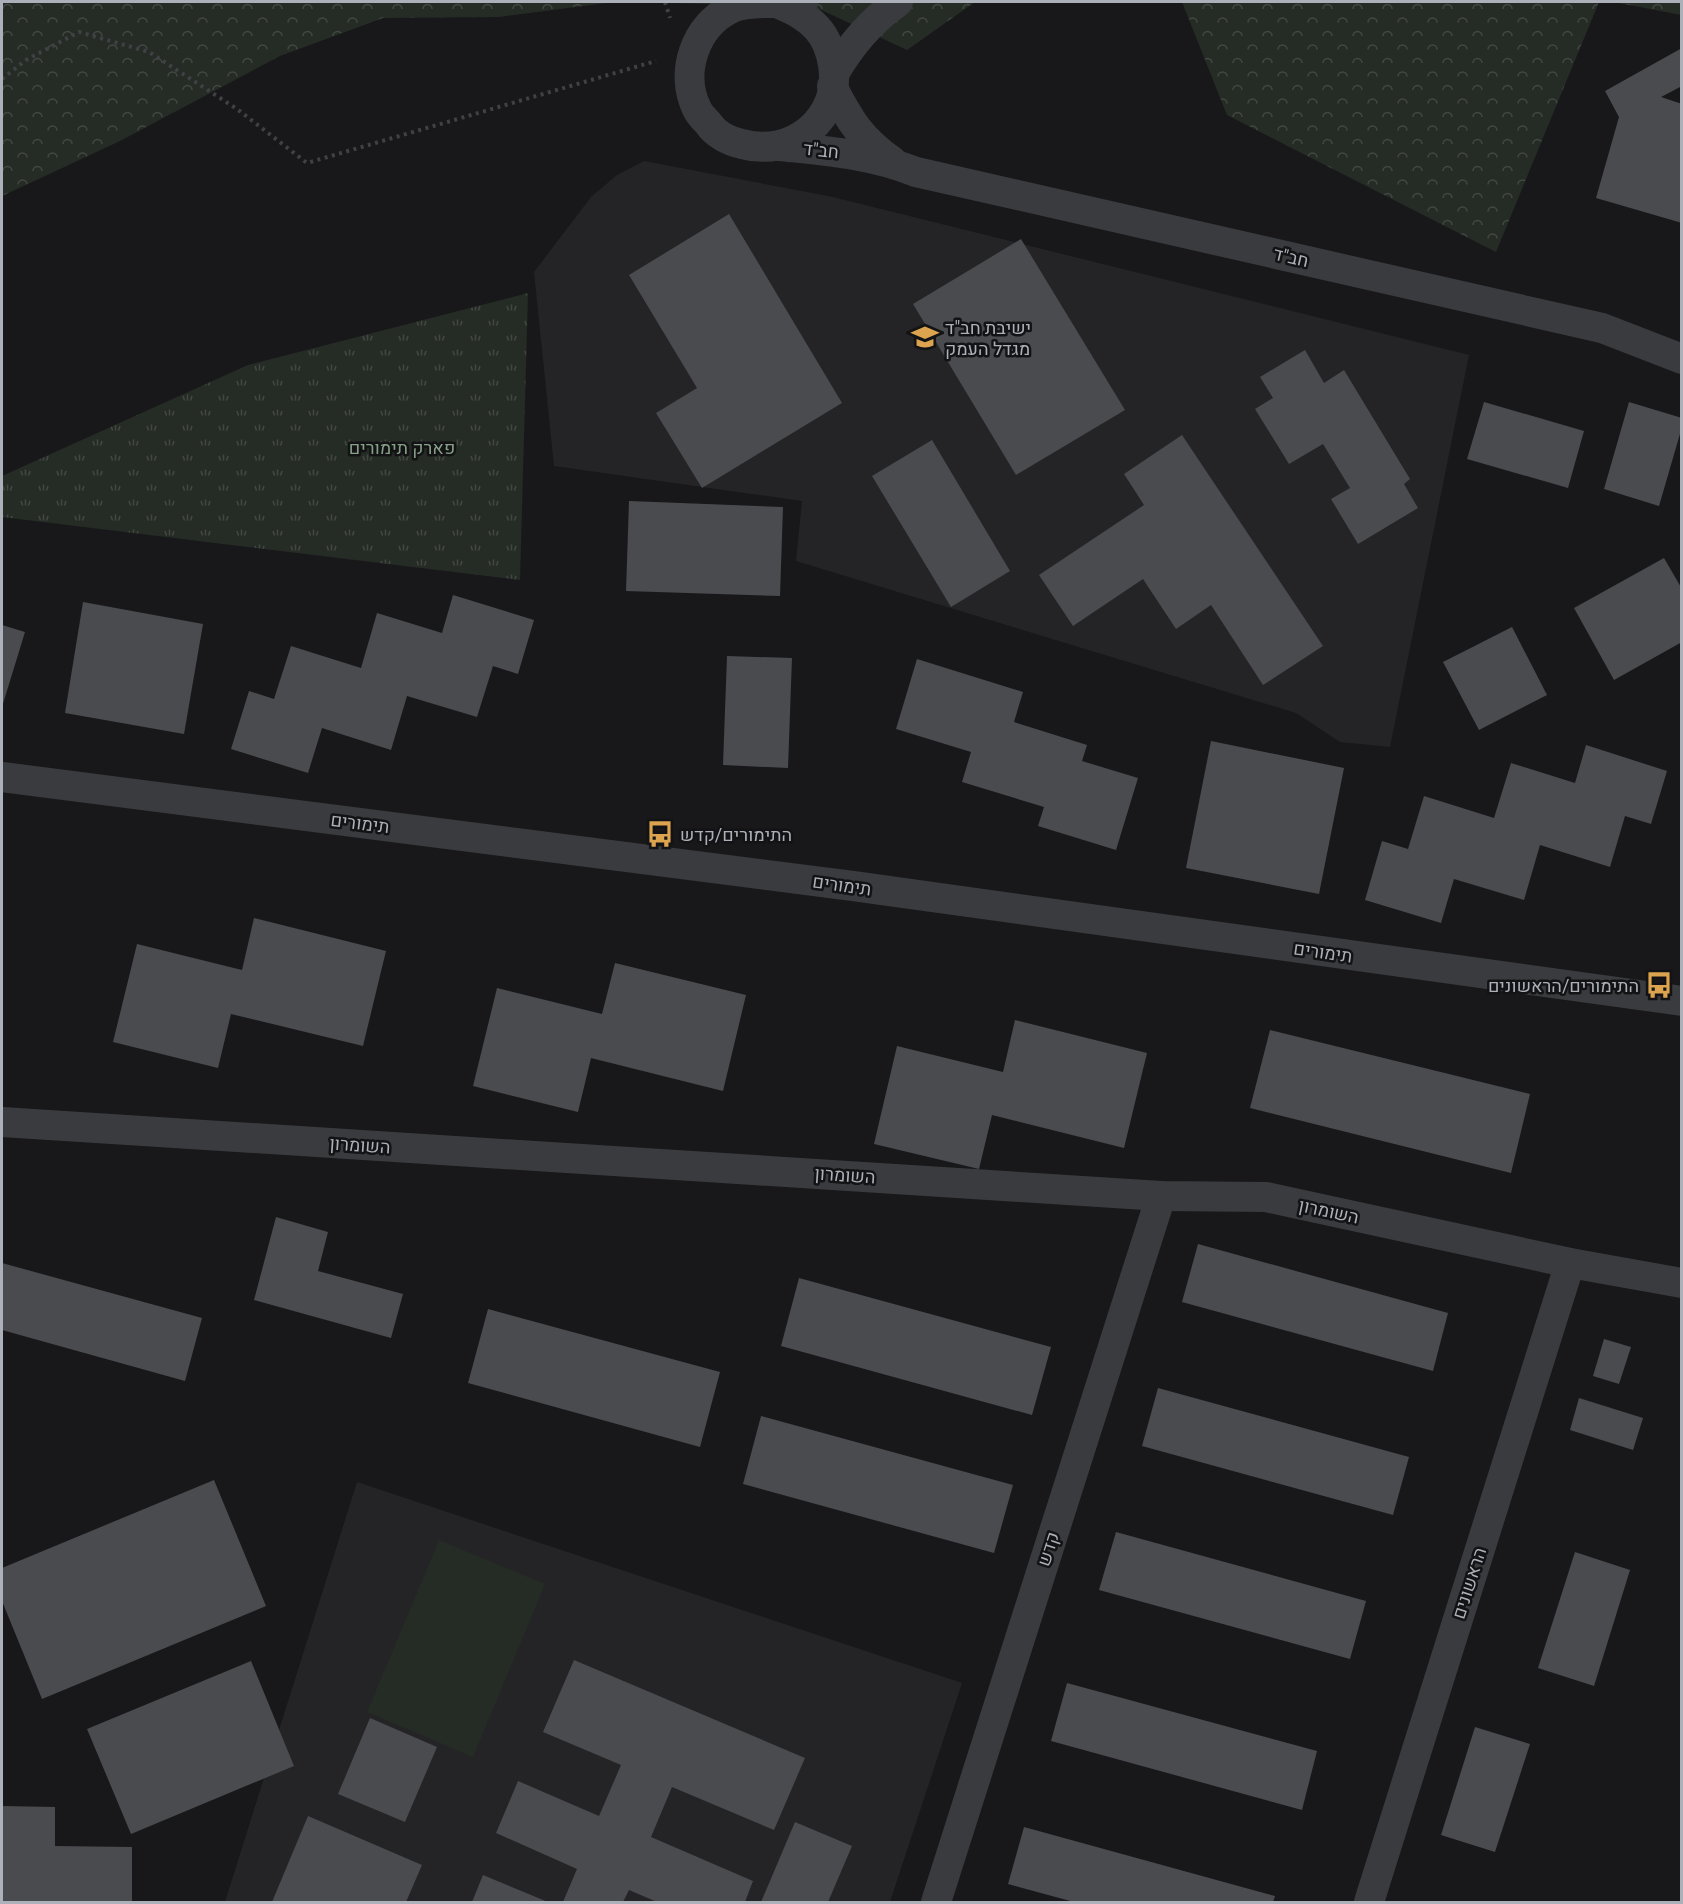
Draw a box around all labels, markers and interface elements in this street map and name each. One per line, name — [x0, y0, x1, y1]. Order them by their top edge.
street label: חב"ד — [802, 138, 840, 162]
street label: חב"ד — [1271, 243, 1311, 271]
place label: ישיבת חב"ד מגדל העמק — [945, 317, 1031, 359]
school or university icon: ישיבת חב"ד מגדל העמק — [910, 322, 940, 352]
park label: פארק תימורים — [349, 437, 455, 458]
street label: תימורים — [329, 809, 391, 837]
bus stop icon: התימורים/קדש — [645, 819, 675, 849]
place label: התימורים/קדש — [680, 824, 792, 845]
street label: תימורים — [811, 870, 873, 900]
street label: תימורים — [1292, 937, 1354, 967]
bus stop icon: התימורים/הראשונים — [1644, 970, 1674, 1000]
place label: התימורים/הראשונים — [1488, 975, 1639, 996]
street label: השומרון — [329, 1132, 391, 1158]
street label: השומרון — [814, 1162, 876, 1188]
street label: השומרון — [1297, 1194, 1361, 1228]
street label: קדש — [1033, 1529, 1063, 1569]
street label: הראשונים — [1448, 1545, 1490, 1621]

